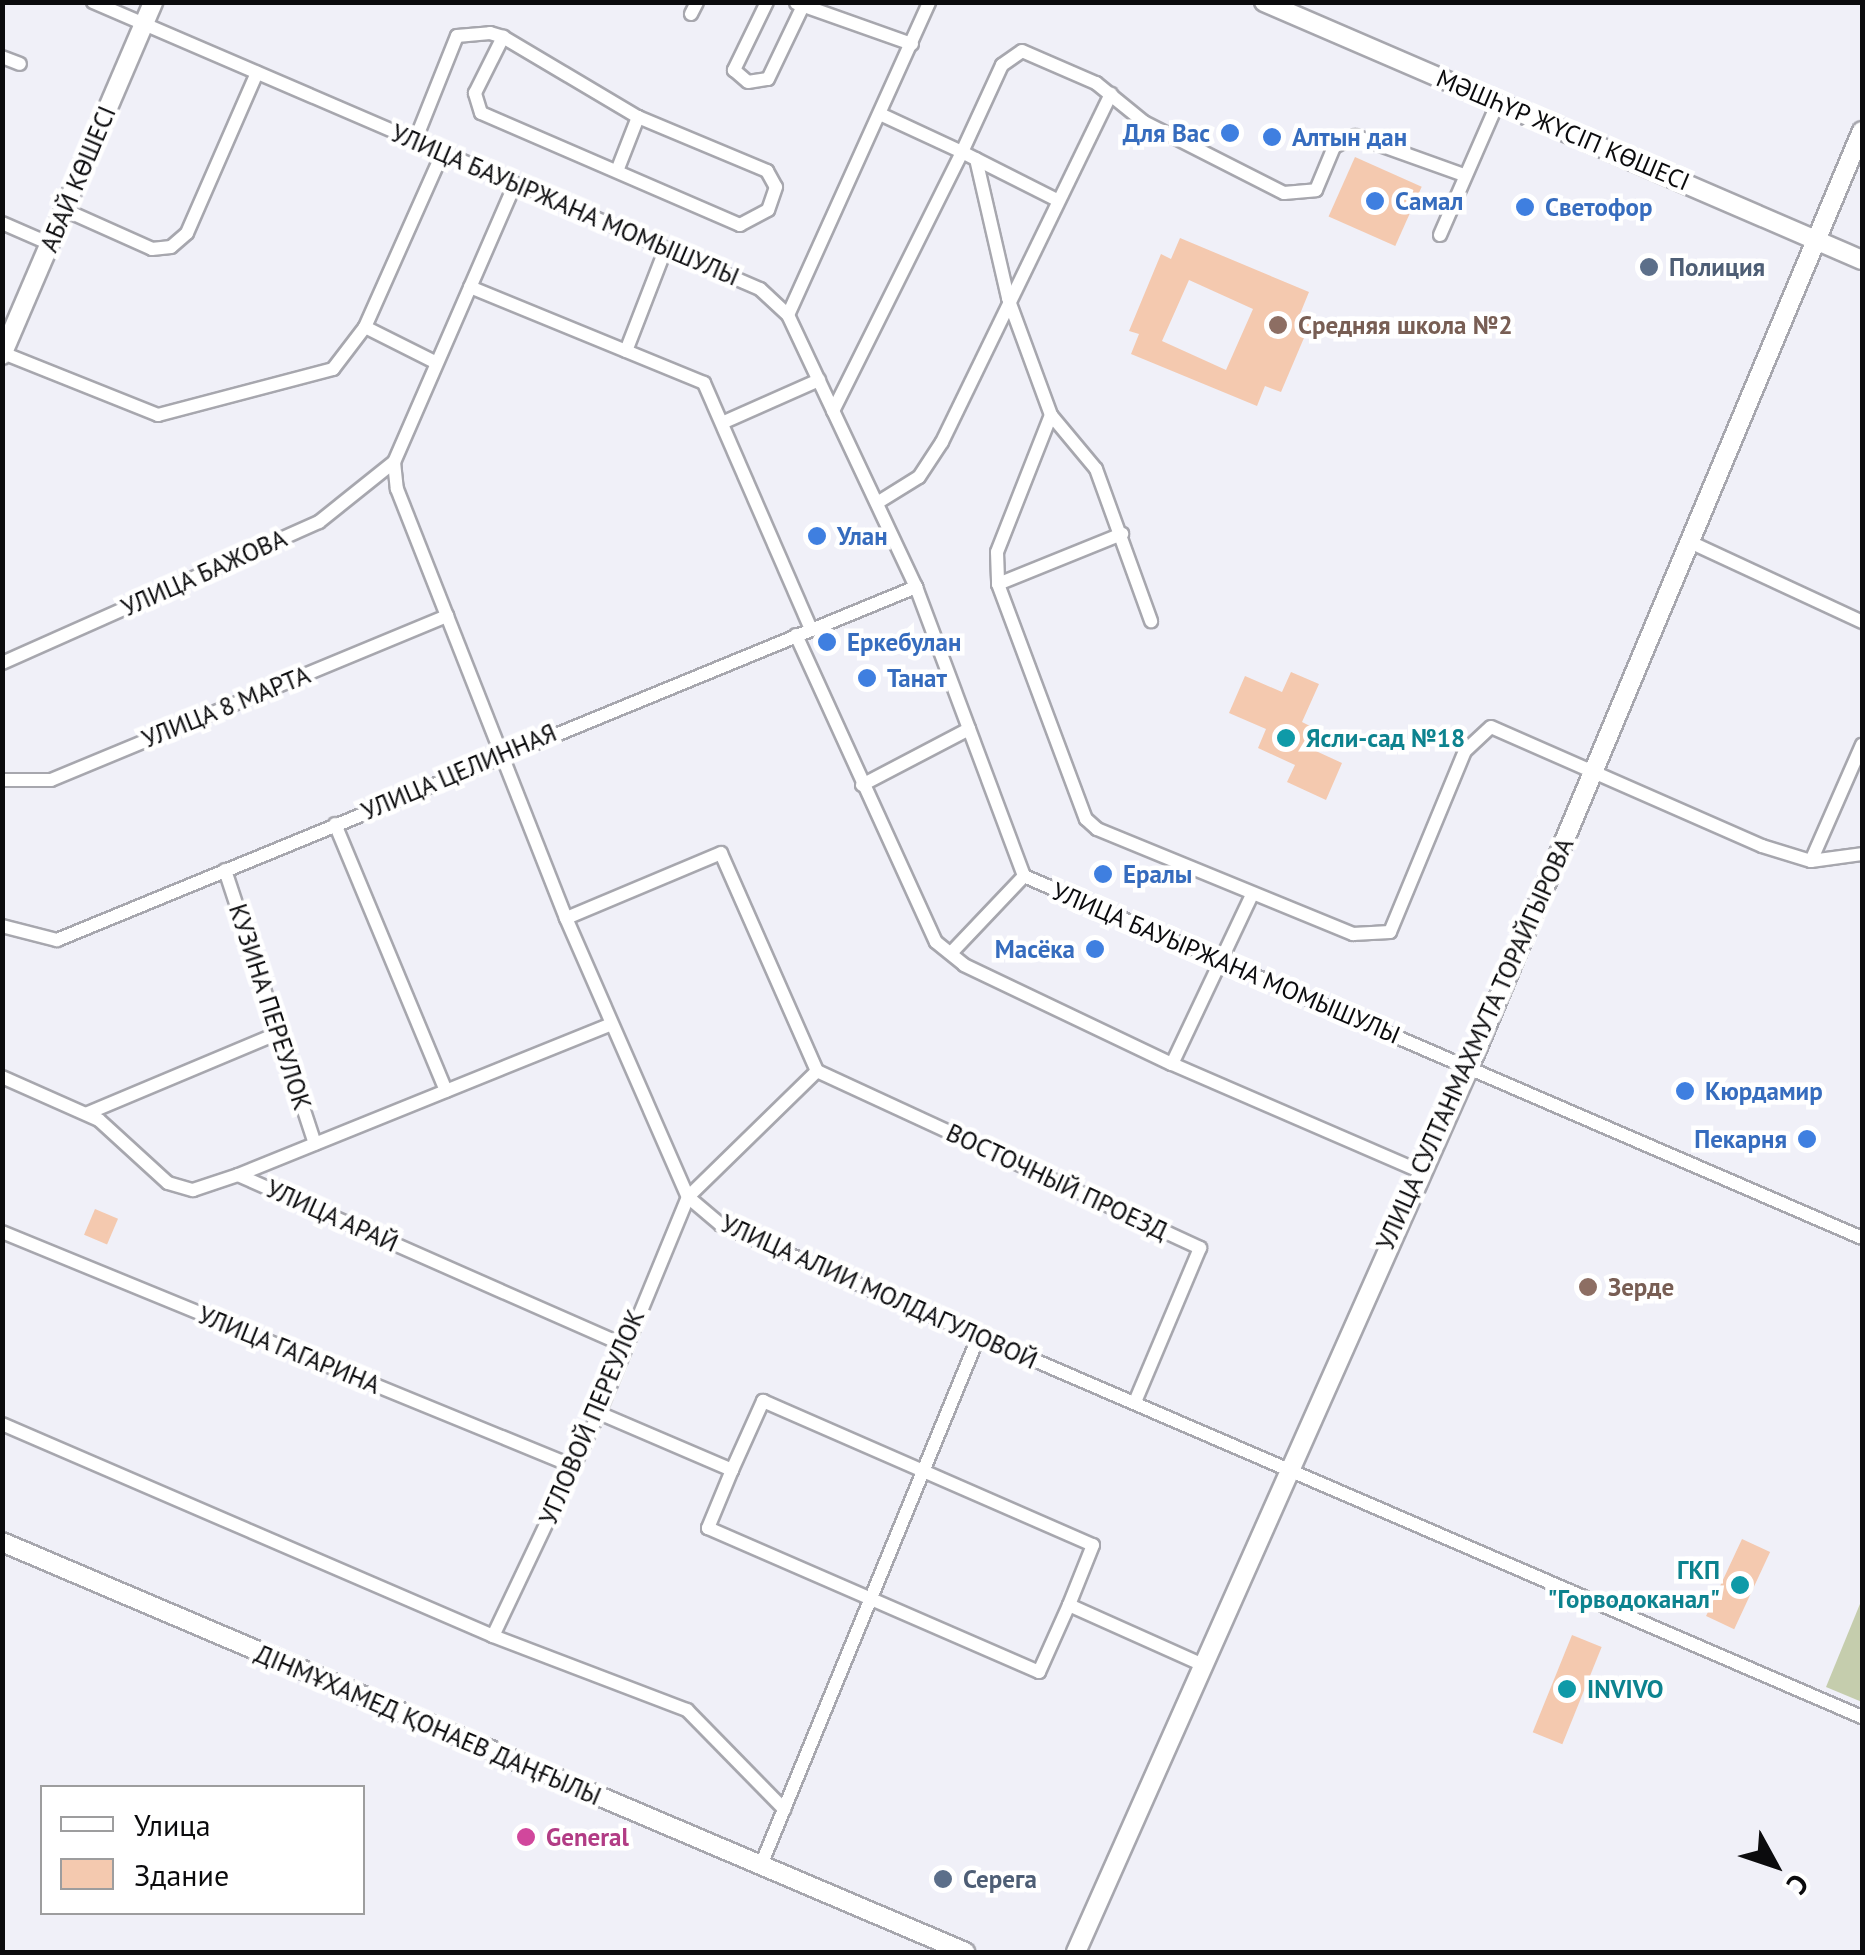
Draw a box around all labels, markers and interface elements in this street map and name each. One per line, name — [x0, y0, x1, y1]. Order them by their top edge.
street label: МӘШҺҮР ЖҮСІП КӨШЕСІ — [1431, 63, 1695, 197]
street label: АБАЙ КӨШЕСІ — [34, 102, 122, 256]
street label: УЛИЦА БАУЫРЖАНА МОМЫШУЛЫ — [386, 118, 744, 292]
place label: Для Вас — [1123, 118, 1210, 148]
marker: Для Вас — [1219, 122, 1241, 144]
place label: Алтын дан — [1292, 122, 1407, 152]
marker: Алтын дан — [1261, 126, 1283, 148]
place label: Самал — [1395, 186, 1463, 216]
marker: Самал — [1364, 190, 1386, 212]
place label: Светофор — [1545, 192, 1652, 222]
marker: Светофор — [1514, 196, 1536, 218]
place label: Полиция — [1669, 252, 1765, 282]
marker: Полиция — [1638, 256, 1660, 278]
place label: Средняя школа №2 — [1298, 310, 1513, 340]
marker: Средняя школа №2 — [1267, 314, 1289, 336]
place label: Улан — [837, 521, 888, 551]
street label: УЛИЦА БАЖОВА — [116, 523, 292, 623]
marker: Улан — [806, 525, 828, 547]
place label: Еркебулан — [847, 627, 961, 657]
marker: Еркебулан — [816, 631, 838, 653]
street label: УЛИЦА 8 МАРТА — [137, 660, 315, 754]
place label: Танат — [887, 663, 947, 693]
marker: Танат — [856, 667, 878, 689]
street label: УЛИЦА ЦЕЛИННАЯ — [357, 717, 561, 827]
place label: Ясли-сад №18 — [1306, 723, 1465, 753]
marker: Ясли-сад №18 — [1275, 727, 1297, 749]
street label: УЛИЦА СУЛТАНМАХМУТА ТОРАЙГЫРОВА — [1370, 832, 1580, 1256]
place label: Ералы — [1123, 859, 1192, 889]
marker: Ералы — [1092, 863, 1114, 885]
street label: УЛИЦА БАУЫРЖАНА МОМЫШУЛЫ — [1047, 876, 1405, 1050]
street label: КУЗИНА ПЕРЕУЛОК — [222, 900, 318, 1114]
place label: Масёка — [995, 934, 1075, 964]
marker: Масёка — [1084, 938, 1106, 960]
place label: Кюрдамир — [1705, 1076, 1823, 1106]
marker: Кюрдамир — [1674, 1080, 1696, 1102]
street label: ВОСТОЧНЫЙ ПРОЕЗД — [942, 1118, 1172, 1246]
place label: Пекарня — [1694, 1124, 1787, 1154]
marker: Пекарня — [1796, 1128, 1818, 1150]
street label: УЛИЦА АРАЙ — [261, 1173, 403, 1259]
street label: УЛИЦА АЛИИ МОЛДАГУЛОВОЙ — [715, 1208, 1043, 1376]
place label: Зерде — [1608, 1272, 1674, 1302]
marker: Зерде — [1577, 1276, 1599, 1298]
street label: УЛИЦА ГАГАРИНА — [193, 1300, 385, 1400]
street label: УГЛОВОЙ ПЕРЕУЛОК — [533, 1305, 651, 1529]
place label: ГКП "Горводоканал" — [1548, 1556, 1720, 1615]
marker: ГКП "Горводоканал" — [1729, 1574, 1751, 1596]
street label: ДІНМҰХАМЕД ҚОНАЕВ ДАҢҒЫЛЫ — [250, 1638, 606, 1812]
place label: INVIVO — [1587, 1674, 1664, 1704]
marker: INVIVO — [1556, 1678, 1578, 1700]
legend — [40, 1785, 365, 1915]
text: Улица — [134, 1805, 211, 1844]
north arrow — [1725, 1815, 1825, 1915]
place label: General — [546, 1822, 629, 1852]
marker: General — [515, 1826, 537, 1848]
text: Здание — [134, 1855, 229, 1894]
place label: Серега — [963, 1864, 1037, 1894]
text: С — [1779, 1867, 1818, 1902]
marker: Серега — [932, 1868, 954, 1890]

